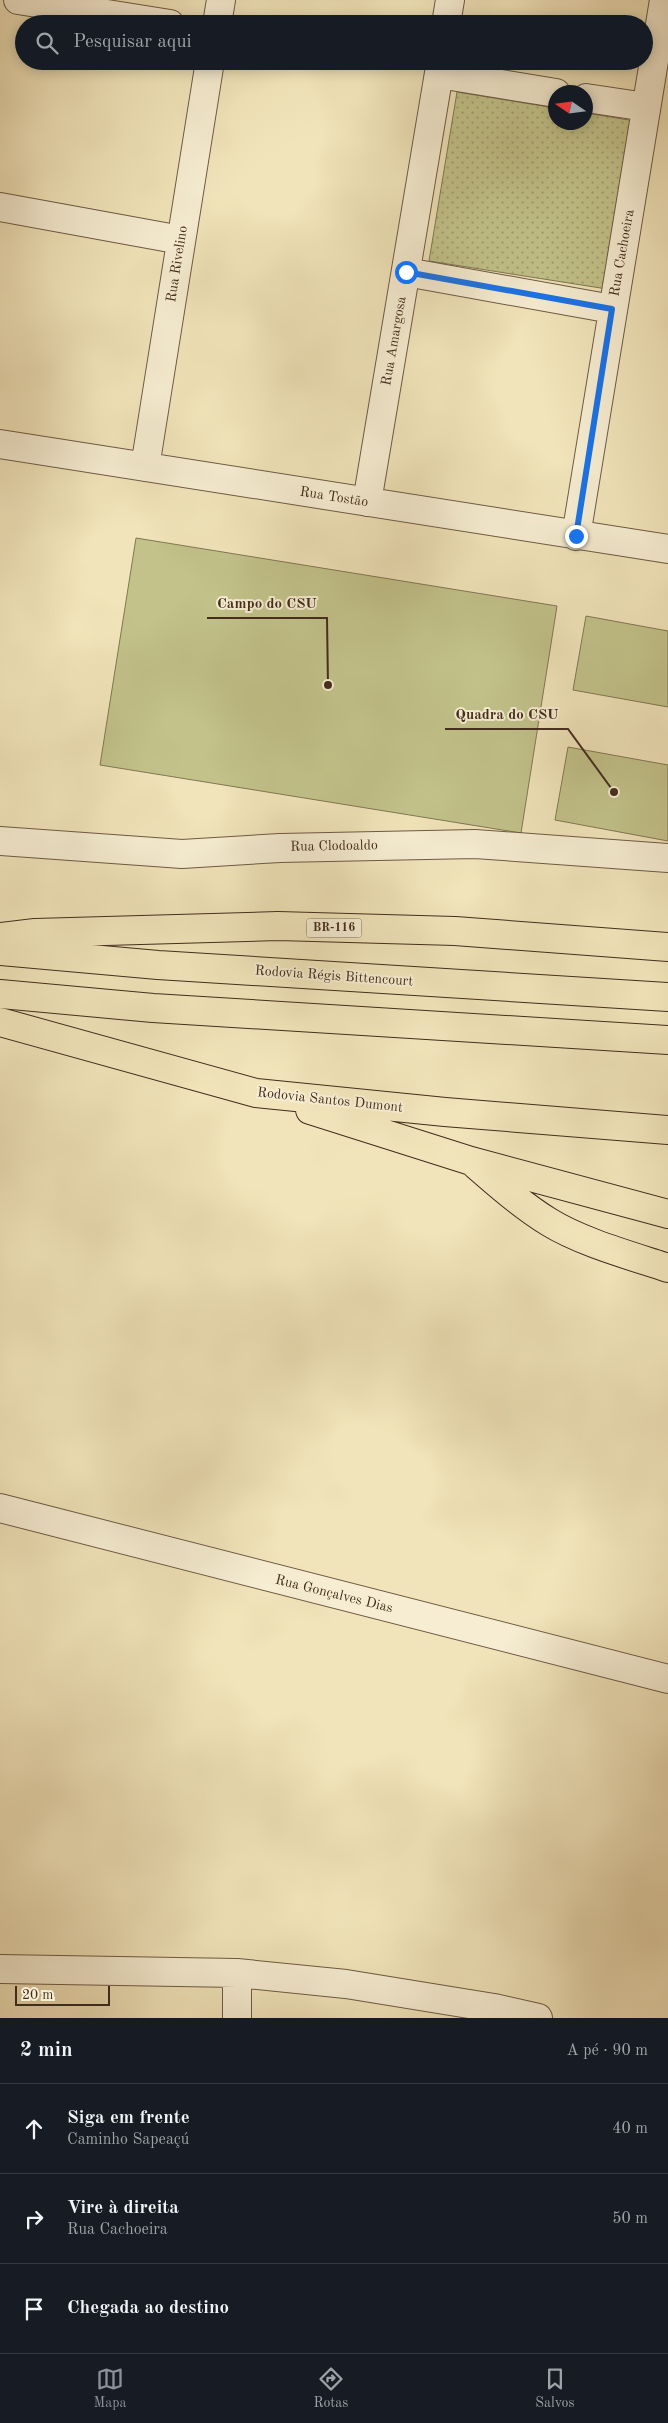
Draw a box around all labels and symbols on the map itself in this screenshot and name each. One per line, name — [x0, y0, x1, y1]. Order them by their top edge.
north arrow — [548, 85, 593, 130]
street label: Rua Cachoeira — [607, 208, 637, 298]
street label: Rua Rivelino — [164, 225, 190, 303]
route start — [395, 261, 418, 284]
street label: Rua Amargosa — [379, 295, 409, 387]
street label: Rua Tostão — [299, 485, 369, 509]
route end — [565, 525, 588, 548]
callout: Campo do CSU — [207, 588, 327, 618]
text: Campo do CSU — [217, 597, 317, 612]
callout: Quadra do CSU — [445, 699, 568, 729]
text: Quadra do CSU — [455, 708, 559, 723]
street label: Rua Clodoaldo — [290, 838, 378, 854]
road number: BR-116 — [306, 918, 362, 938]
street label: Rodovia Régis Bittencourt — [254, 963, 414, 989]
street label: Rodovia Santos Dumont — [256, 1085, 404, 1115]
street label: Rua Gonçalves Dias — [274, 1573, 394, 1615]
scale bar — [15, 1983, 110, 2006]

